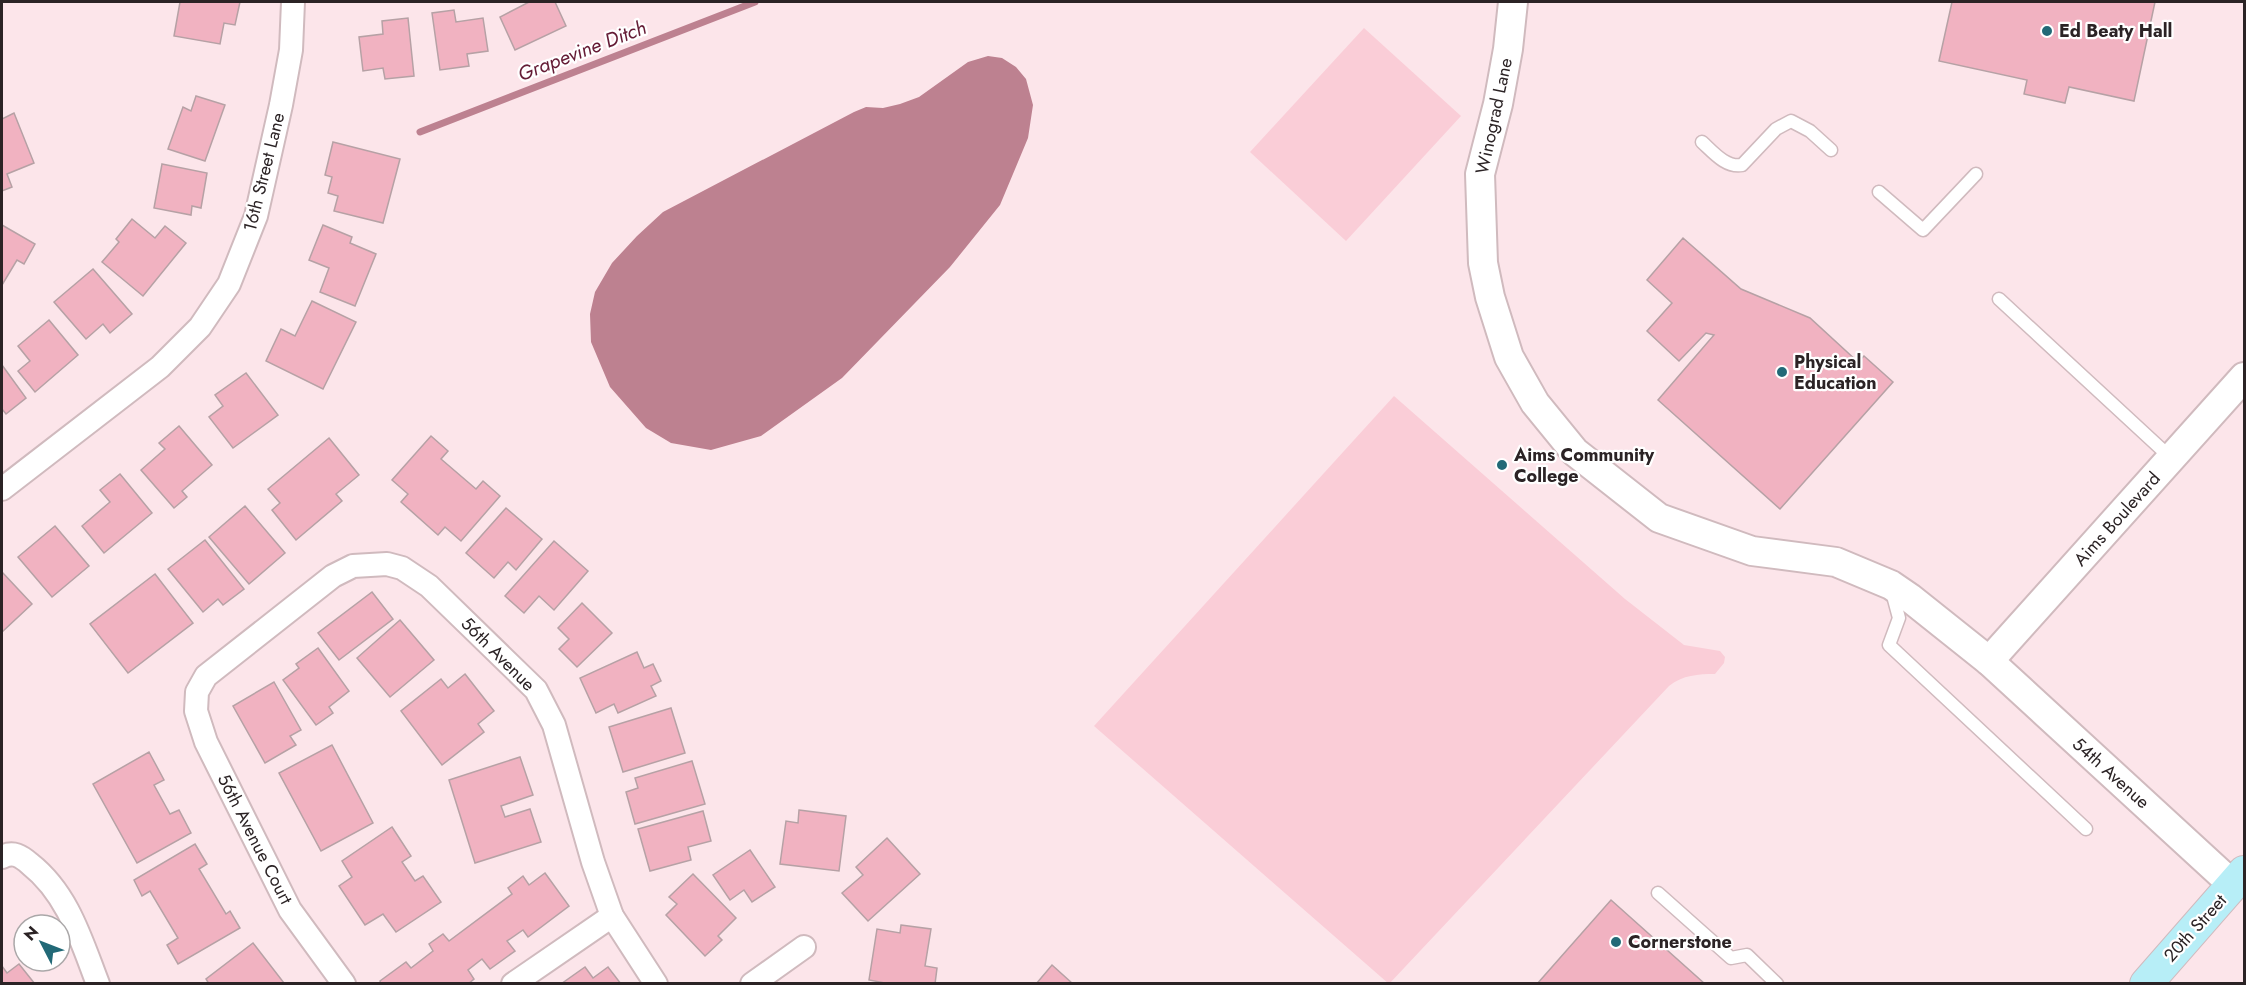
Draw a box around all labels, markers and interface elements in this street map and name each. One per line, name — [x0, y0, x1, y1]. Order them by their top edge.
water label: Grapevine Ditch — [513, 13, 651, 89]
place label: Ed Beaty Hall — [2059, 18, 2172, 44]
marker: Ed Beaty Hall — [2040, 24, 2054, 38]
street label: Winograd Lane — [1469, 56, 1519, 176]
street label: 16th Street Lane — [237, 110, 291, 234]
place label: Physical Education — [1794, 349, 1877, 396]
marker: Physical Education — [1775, 365, 1789, 379]
place label: Aims Community College — [1513, 442, 1655, 489]
marker: Aims Community College — [1495, 458, 1509, 472]
street label: Aims Boulevard — [2068, 466, 2166, 572]
street label: 56th Avenue — [455, 611, 541, 697]
street label: 54th Avenue — [2067, 731, 2155, 815]
street label: 56th Avenue Court — [211, 769, 299, 909]
street label: 20th Street — [2158, 888, 2233, 968]
north arrow — [12, 913, 72, 973]
text: N — [18, 921, 44, 946]
place label: Cornerstone — [1628, 929, 1732, 955]
marker: Cornerstone — [1609, 935, 1623, 949]

